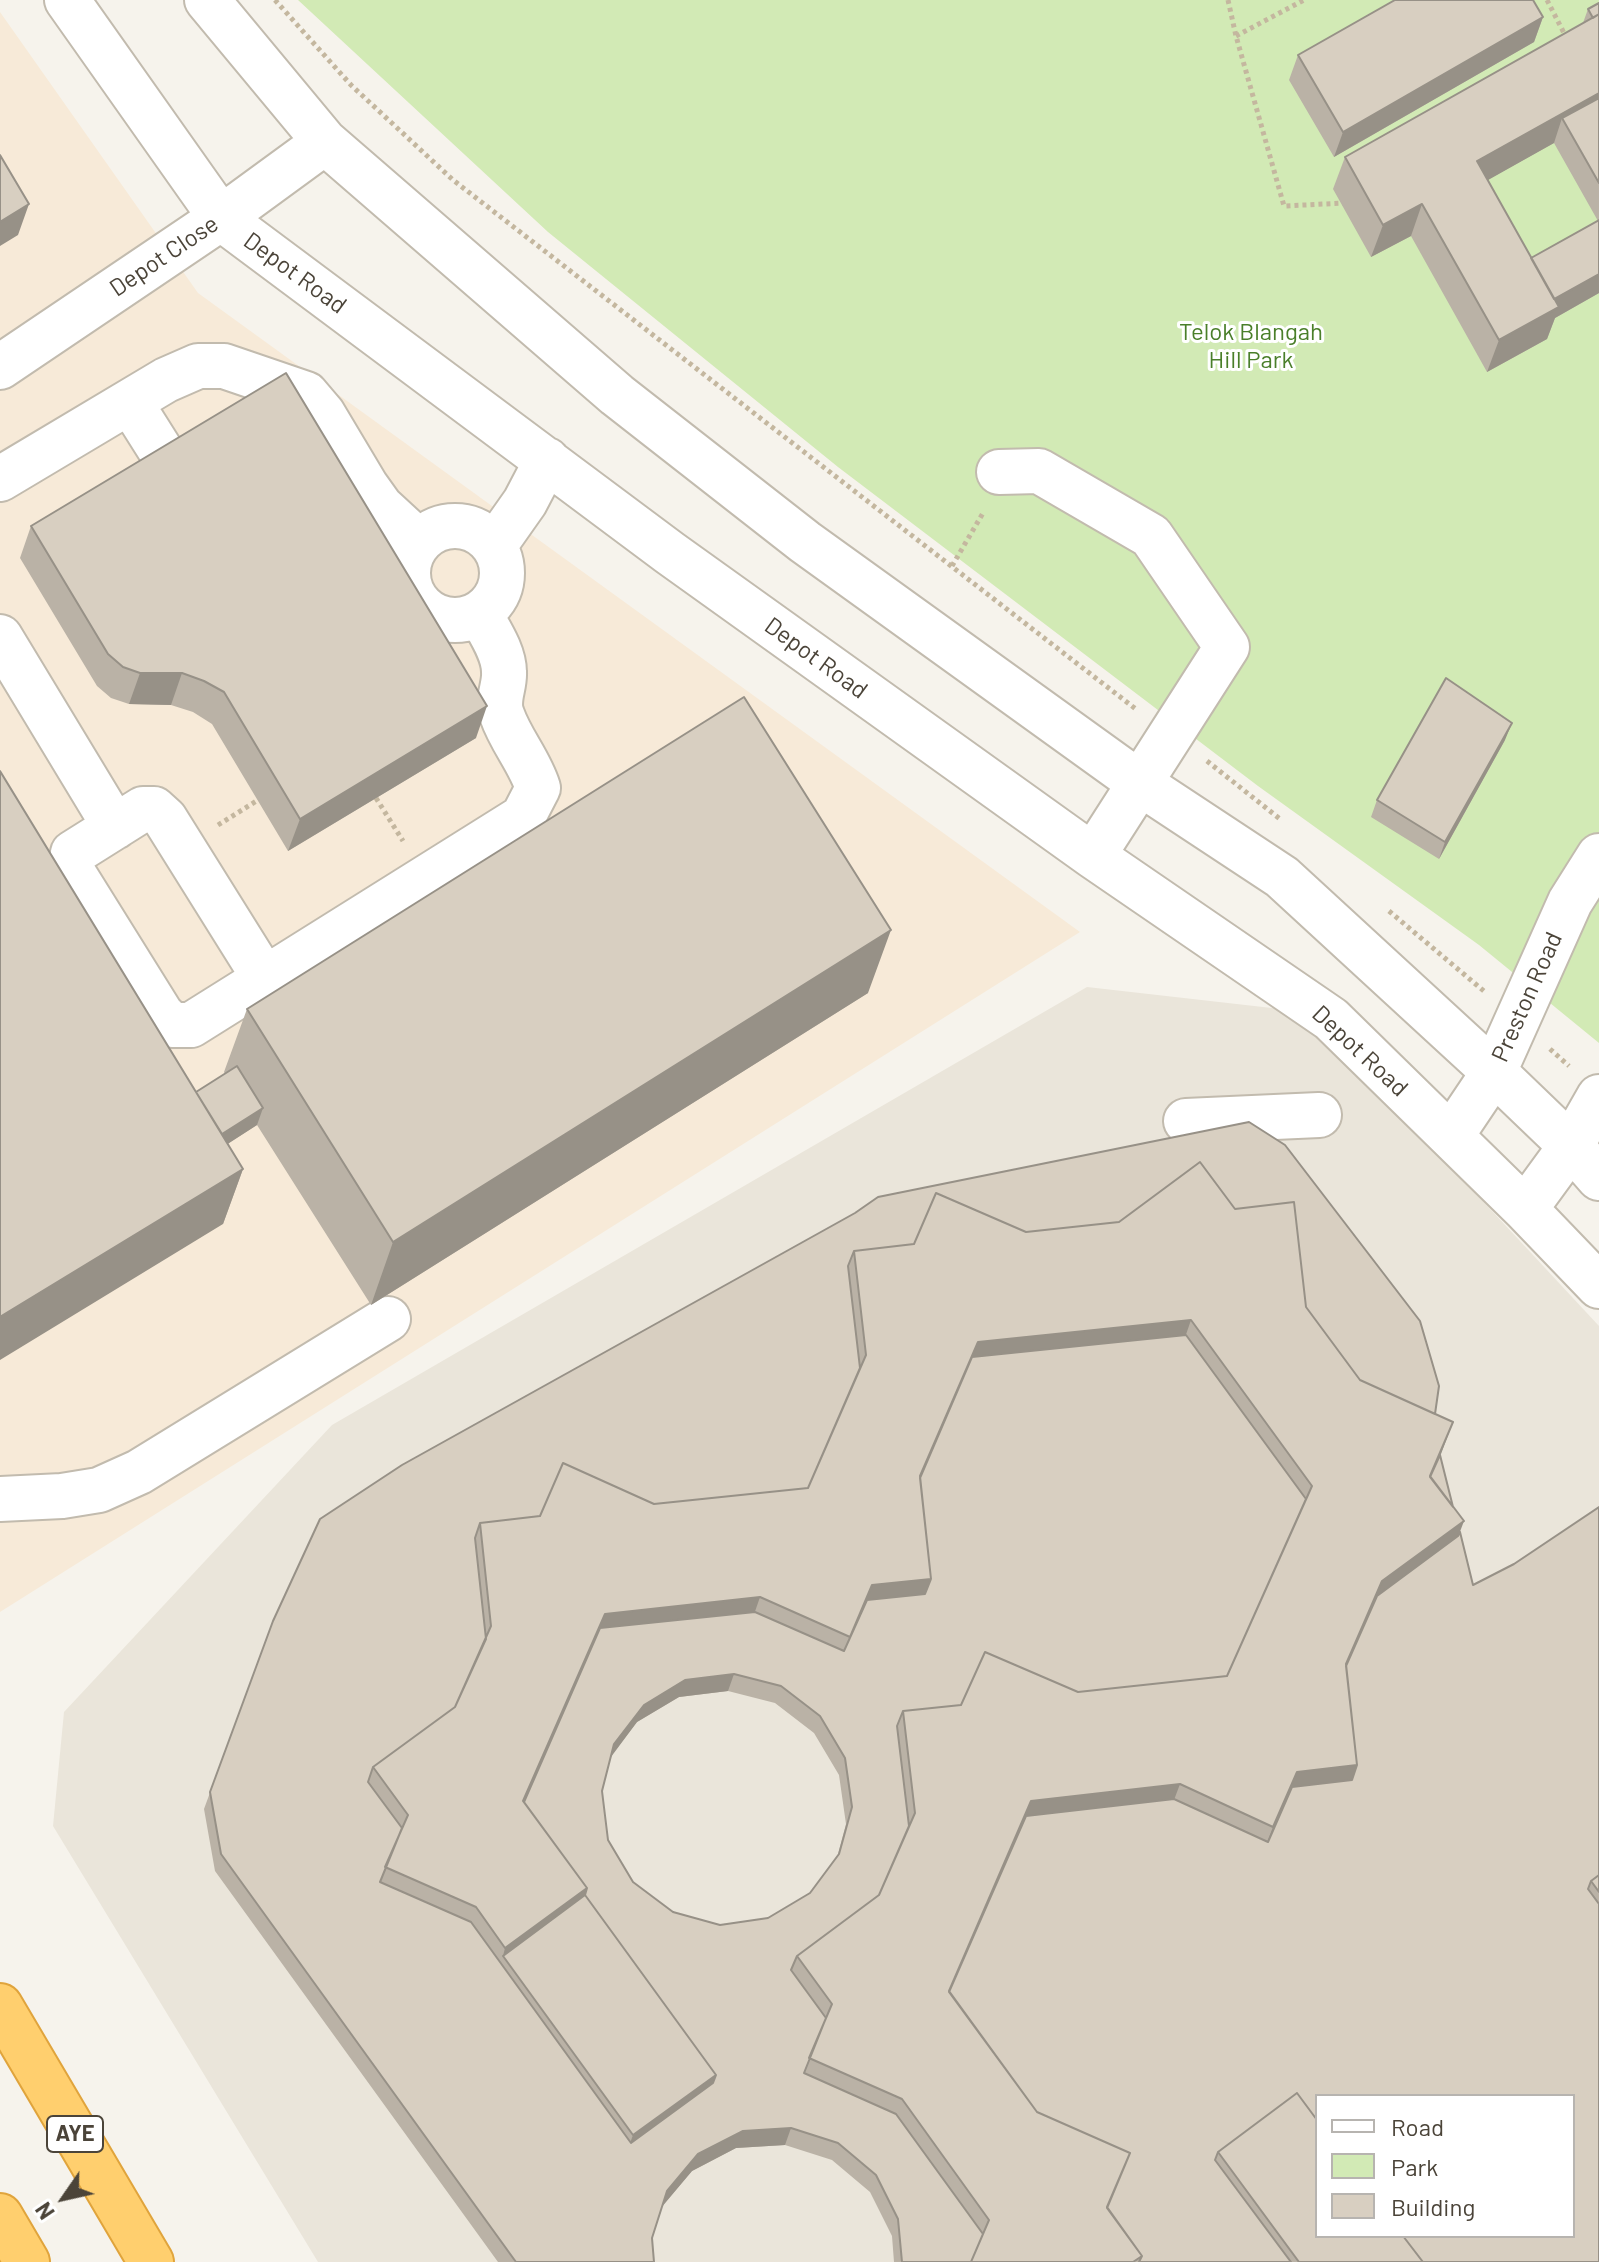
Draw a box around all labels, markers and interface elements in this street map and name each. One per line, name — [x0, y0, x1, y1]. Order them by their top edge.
street label: Depot Close — [104, 209, 224, 303]
street label: Depot Road — [238, 226, 352, 320]
park label: Telok Blangah Hill Park — [1179, 318, 1323, 374]
street label: Depot Road — [759, 611, 873, 705]
street label: Preston Road — [1486, 928, 1568, 1066]
street label: Depot Road — [1306, 999, 1414, 1103]
legend — [1315, 2094, 1575, 2238]
text: Road — [1391, 2112, 1444, 2141]
road number: AYE — [47, 2116, 103, 2152]
text: Park — [1391, 2152, 1438, 2181]
north arrow — [24, 2158, 104, 2238]
text: Building — [1391, 2192, 1475, 2221]
text: N — [29, 2198, 59, 2225]

